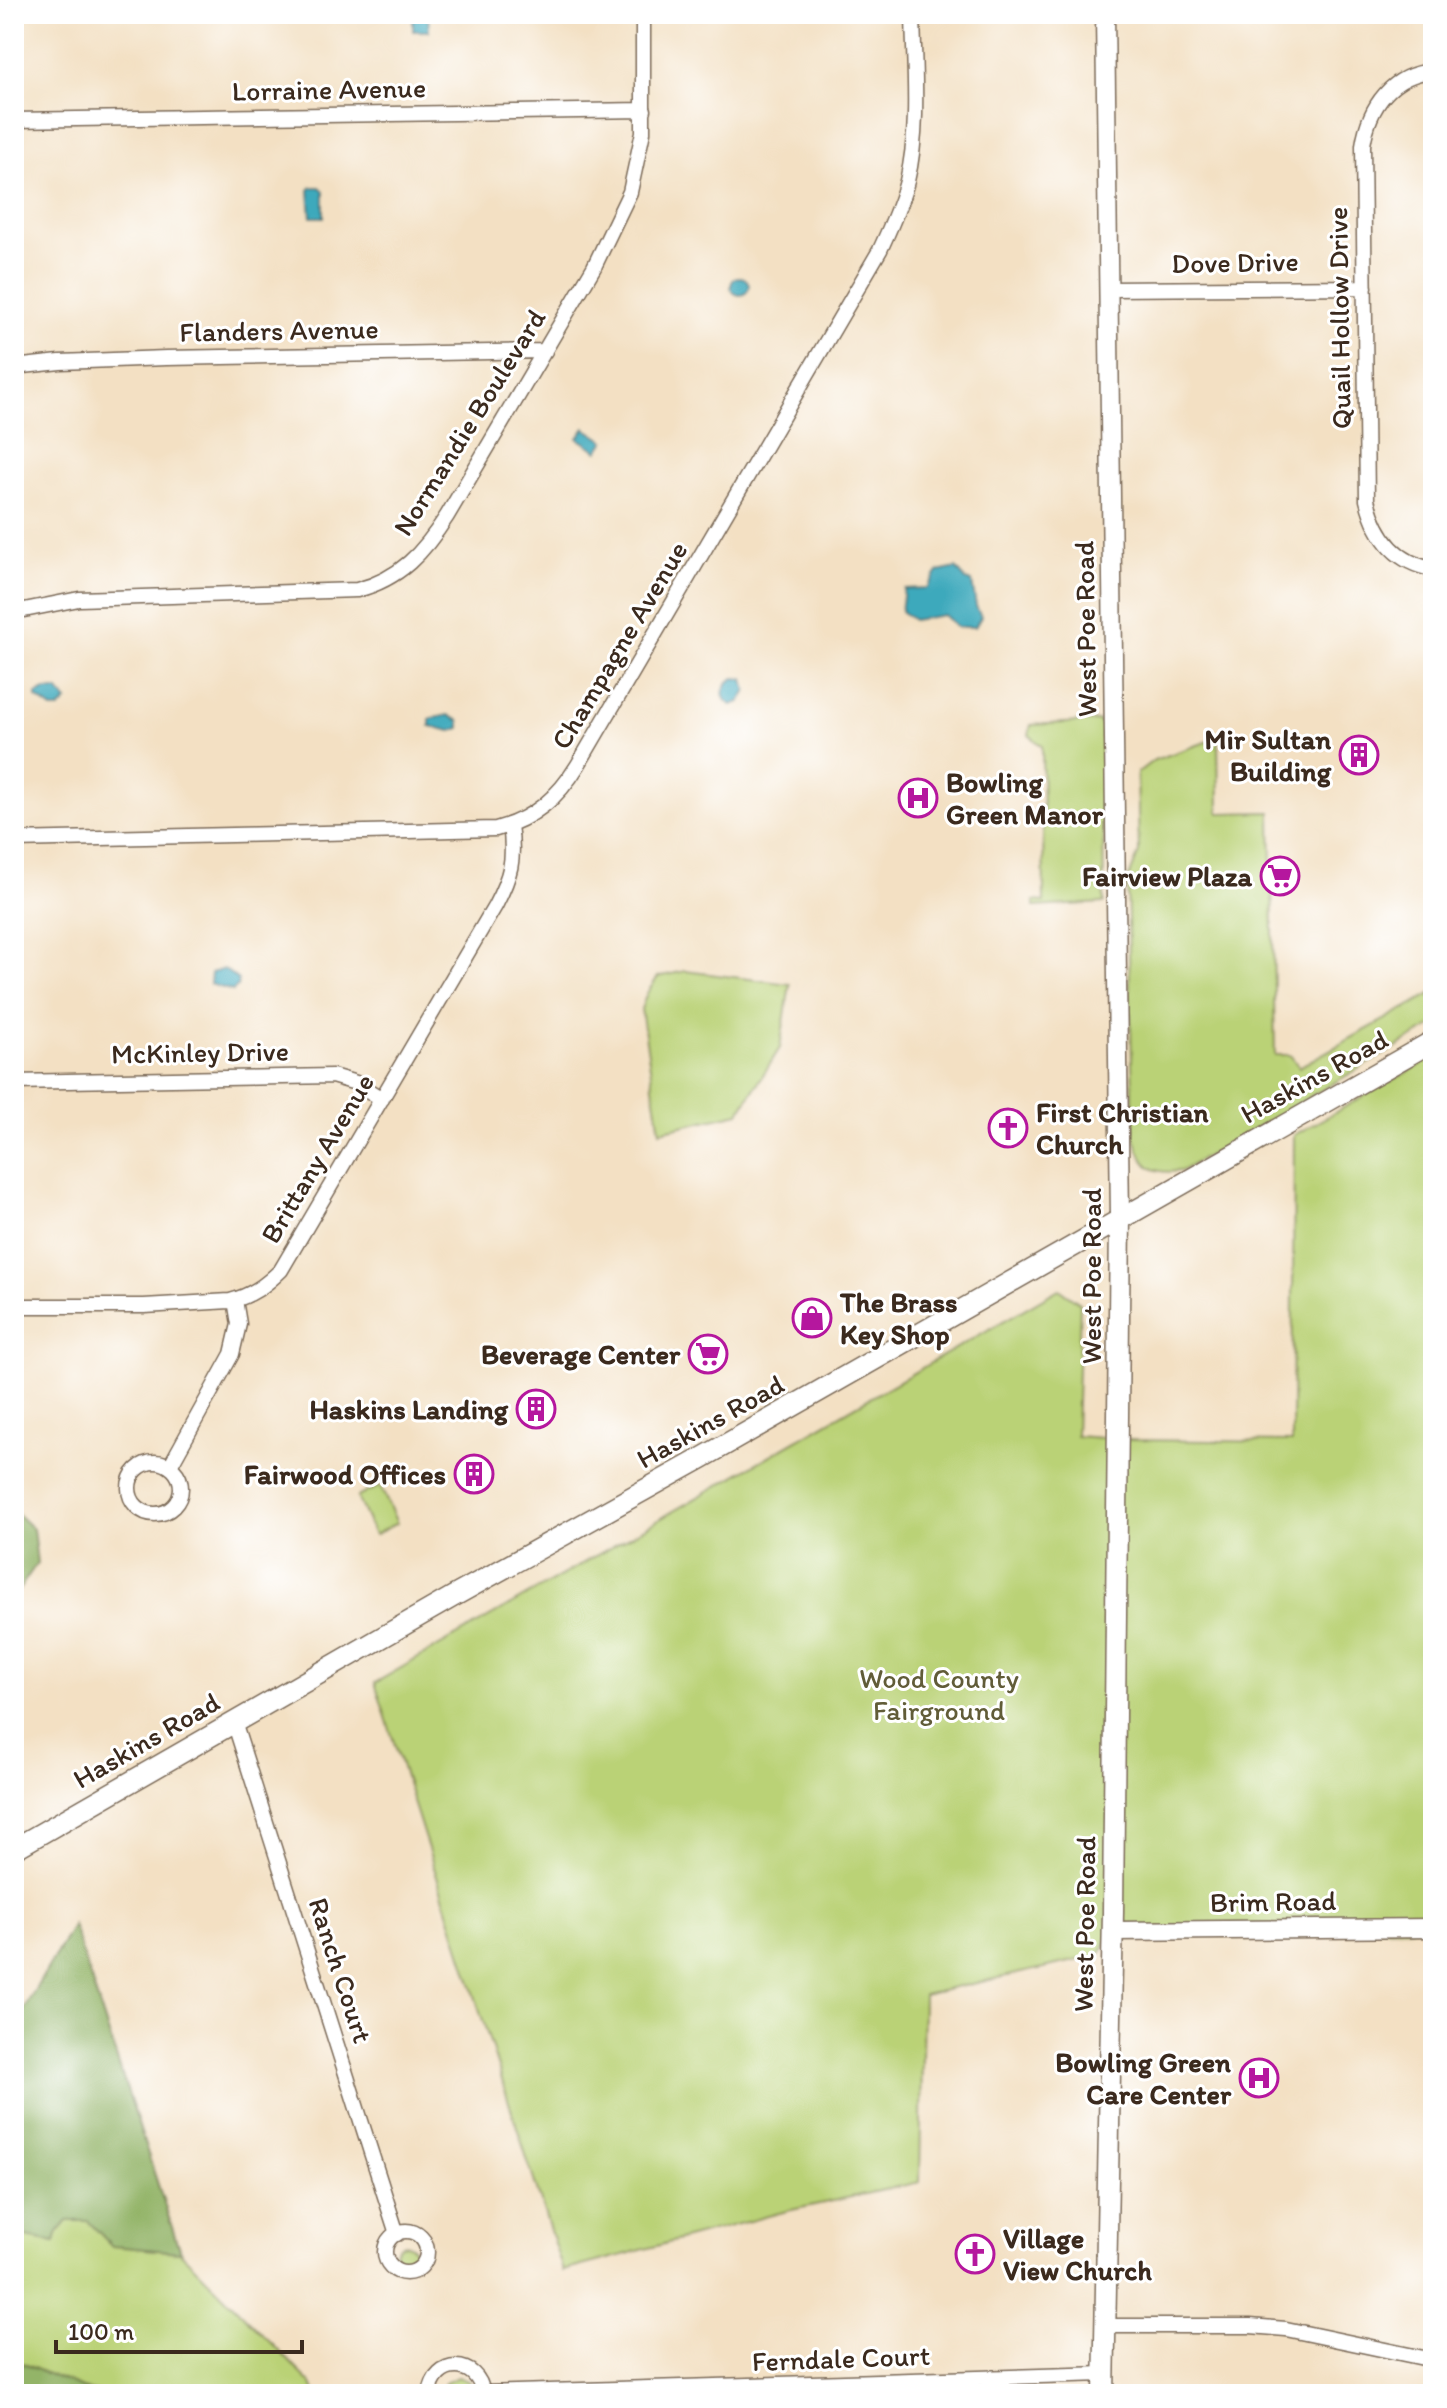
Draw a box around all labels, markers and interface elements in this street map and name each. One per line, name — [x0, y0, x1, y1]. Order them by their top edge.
street label: Lorraine Avenue — [232, 70, 426, 108]
street label: Quail Hollow Drive — [1320, 206, 1358, 430]
street label: Dove Drive — [1171, 244, 1299, 280]
street label: Normandie Boulevard — [385, 302, 553, 542]
street label: Flanders Avenue — [179, 311, 379, 349]
street label: Champagne Avenue — [543, 535, 695, 755]
street label: West Poe Road — [1066, 540, 1104, 717]
place label: Mir Sultan Building — [1205, 722, 1332, 788]
building icon: Mir Sultan Building — [1338, 734, 1380, 776]
place label: Bowling Green Manor — [946, 765, 1104, 831]
hospital icon: Bowling Green Manor — [897, 777, 939, 819]
supermarket icon: Fairview Plaza — [1259, 855, 1301, 897]
place label: Fairview Plaza — [1082, 859, 1252, 893]
street label: Haskins Road — [1234, 1022, 1394, 1130]
street label: McKinley Drive — [111, 1033, 289, 1071]
street label: Brittany Avenue — [253, 1067, 381, 1249]
place label: First Christian Church — [1036, 1095, 1209, 1161]
church icon: First Christian Church — [987, 1107, 1029, 1149]
street label: West Poe Road — [1074, 1187, 1108, 1364]
place label: The Brass Key Shop — [839, 1285, 958, 1351]
shop icon: The Brass Key Shop — [791, 1297, 833, 1339]
supermarket icon: Beverage Center — [687, 1333, 729, 1375]
place label: Beverage Center — [481, 1337, 681, 1371]
street label: Haskins Road — [630, 1367, 790, 1475]
building icon: Haskins Landing — [515, 1388, 557, 1430]
place label: Haskins Landing — [309, 1392, 509, 1426]
building icon: Fairwood Offices — [453, 1453, 495, 1495]
place label: Fairwood Offices — [244, 1457, 446, 1491]
park label: Wood County Fairground — [859, 1661, 1019, 1727]
street label: Haskins Road — [67, 1684, 225, 1796]
street label: West Poe Road — [1065, 1835, 1103, 2012]
street label: Brim Road — [1209, 1883, 1337, 1919]
street label: Ranch Court — [302, 1893, 380, 2047]
place label: Bowling Green Care Center — [1055, 2045, 1232, 2111]
hospital icon: Bowling Green Care Center — [1238, 2057, 1280, 2099]
place label: Village View Church — [1003, 2221, 1152, 2287]
church icon: Village View Church — [954, 2233, 996, 2275]
scale bar — [56, 2304, 302, 2354]
text: 100 m — [68, 2317, 134, 2346]
street label: Ferndale Court — [751, 2338, 931, 2378]

